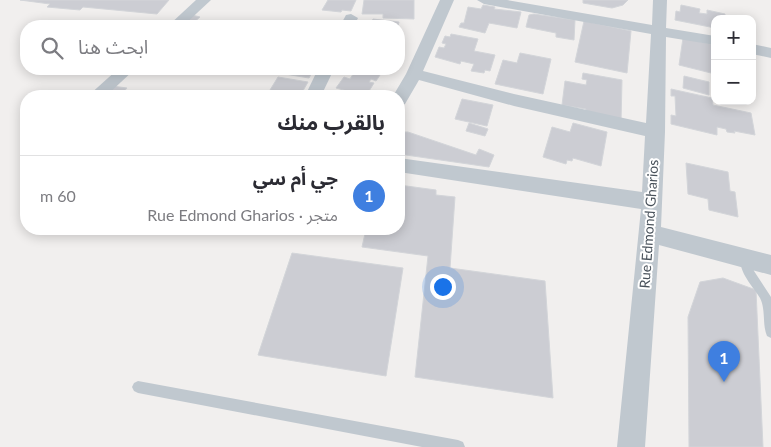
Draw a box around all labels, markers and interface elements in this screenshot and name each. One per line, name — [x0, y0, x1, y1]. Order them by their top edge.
map controls — [711, 15, 756, 105]
button: + — [711, 15, 756, 60]
search box — [20, 20, 405, 75]
icon: search — [38, 34, 66, 62]
text: ابحث هنا — [78, 35, 148, 58]
button: − — [711, 60, 756, 105]
text: بالقرب منك — [278, 109, 385, 134]
street label: Rue Edmond Gharios — [636, 159, 661, 289]
text: جي أم سي — [253, 166, 338, 189]
text: 60 m — [40, 186, 76, 205]
text: 1 — [364, 186, 374, 205]
text: متجر · Rue Edmond Gharios — [147, 205, 338, 224]
your location — [430, 274, 456, 300]
pin: 1 — [708, 341, 740, 382]

